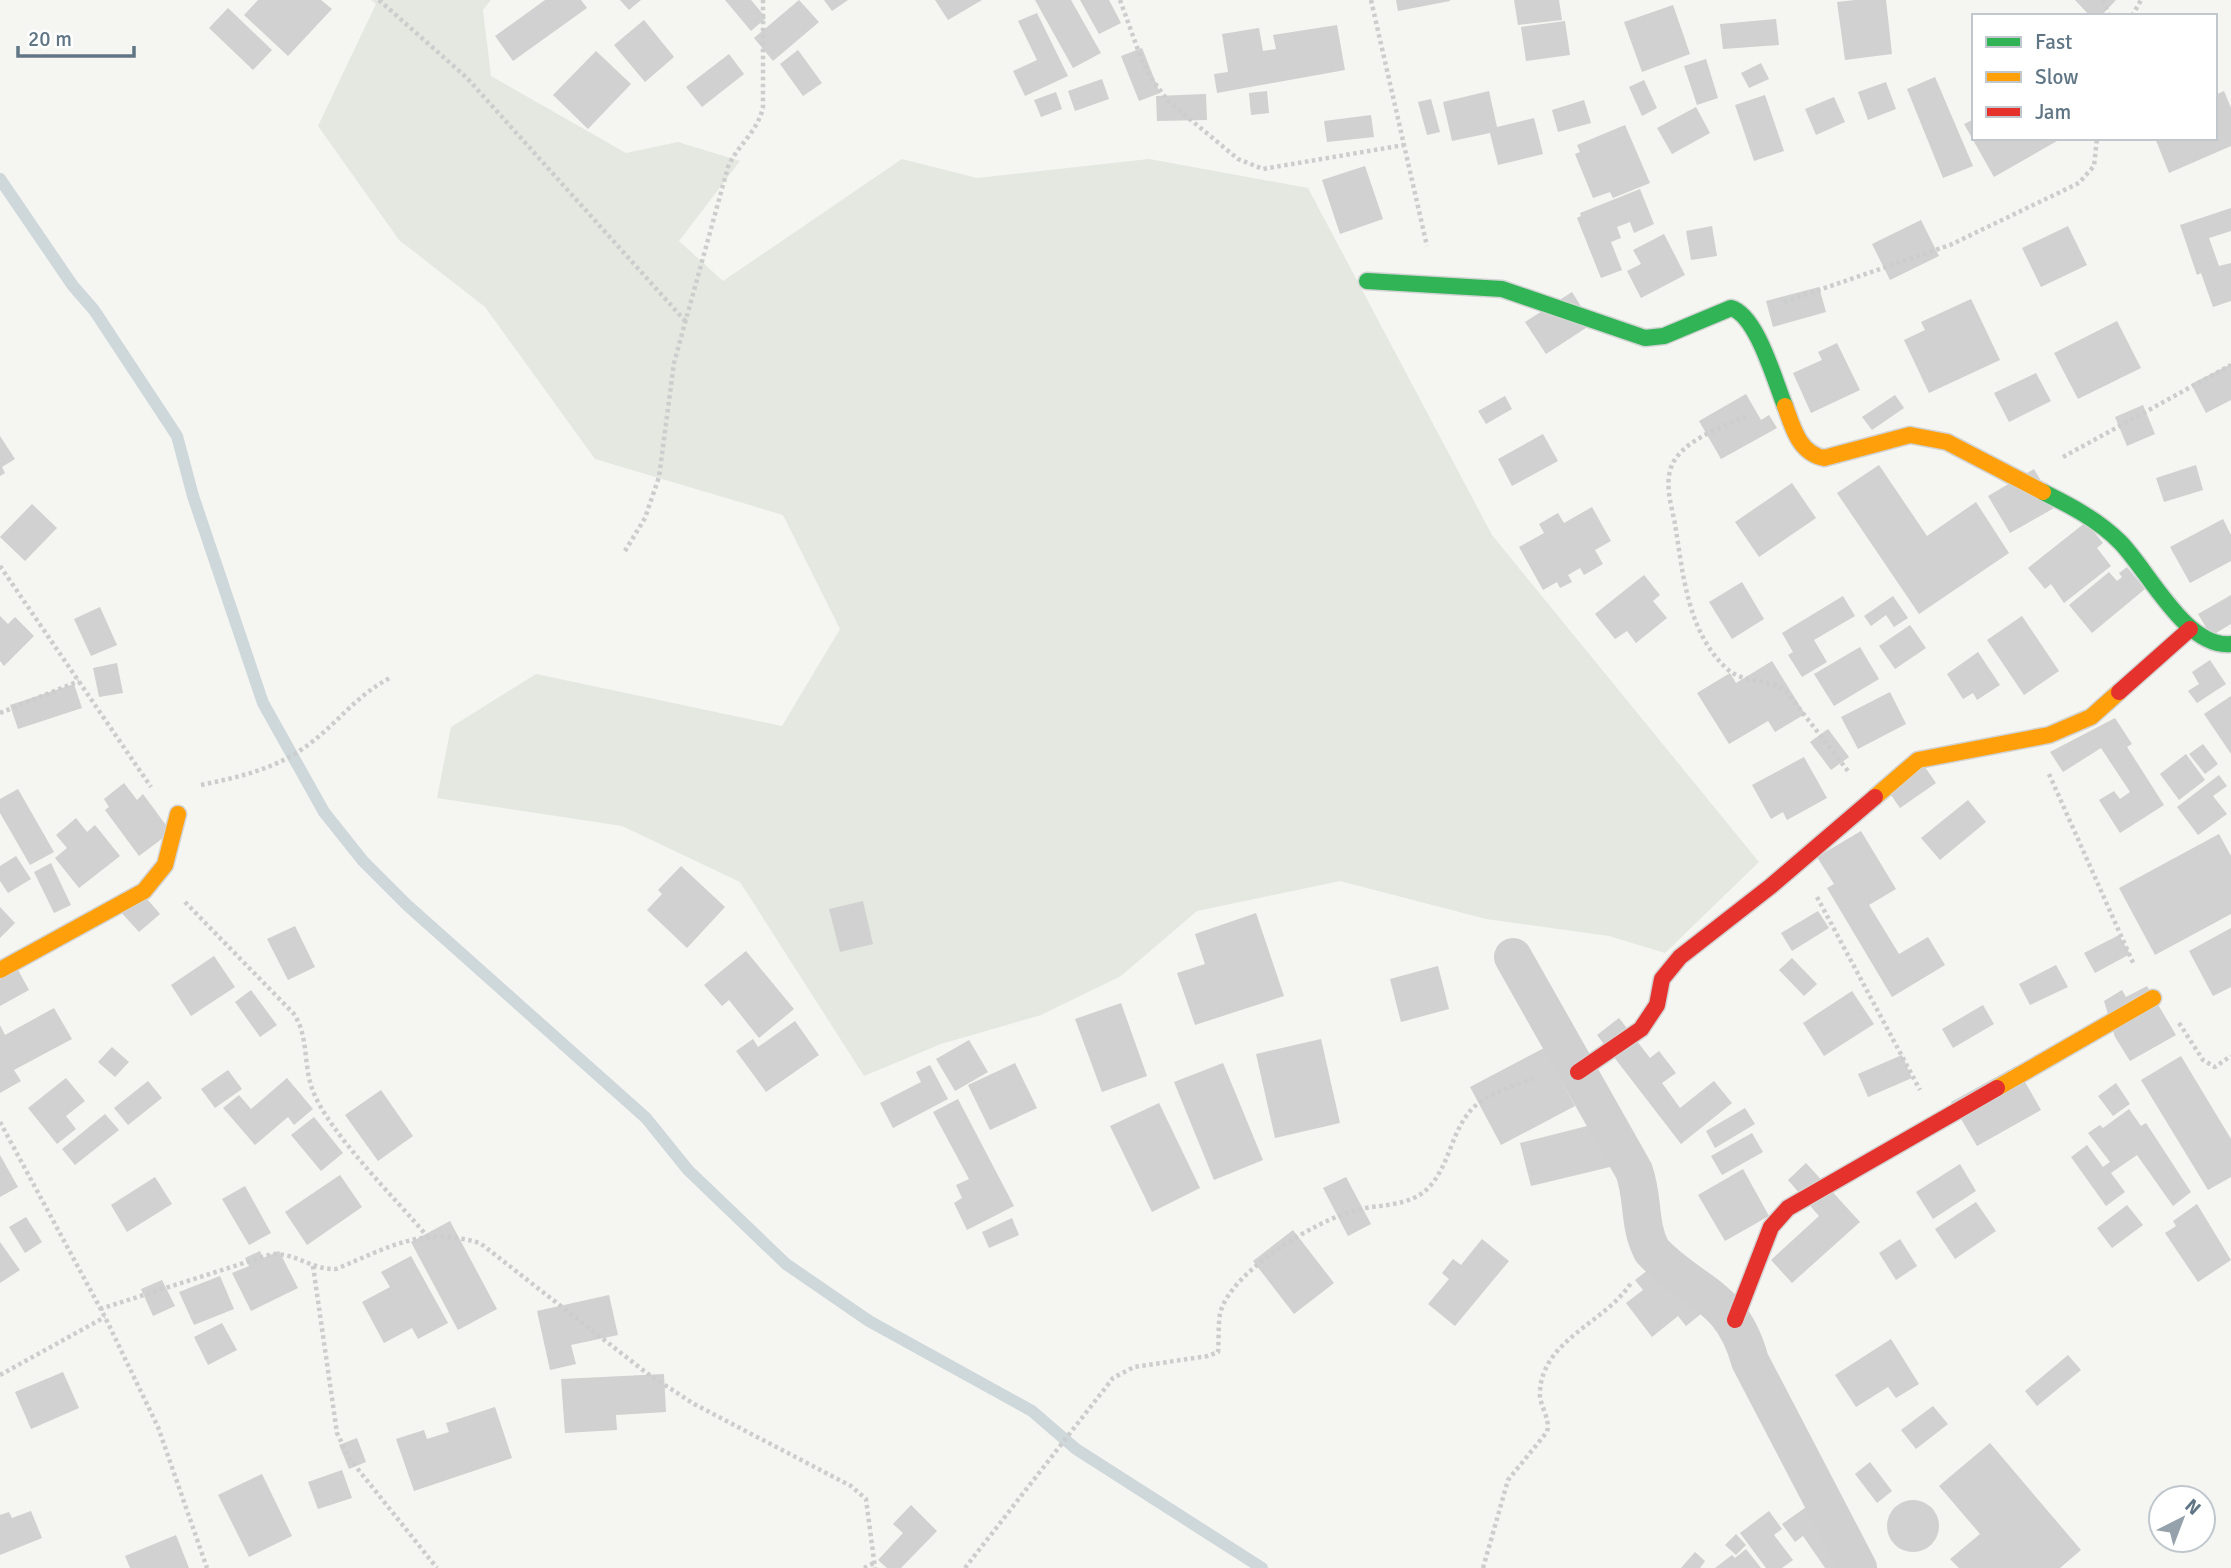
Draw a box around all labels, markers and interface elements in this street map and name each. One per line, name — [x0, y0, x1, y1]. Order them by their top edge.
scale bar — [18, 14, 133, 58]
legend — [1972, 14, 2217, 140]
text: 20 m — [28, 26, 72, 52]
text: Fast — [2035, 29, 2072, 55]
text: Slow — [2035, 64, 2079, 90]
text: Jam — [2035, 99, 2071, 125]
north arrow — [2147, 1484, 2217, 1554]
text: N — [2180, 1494, 2206, 1520]

